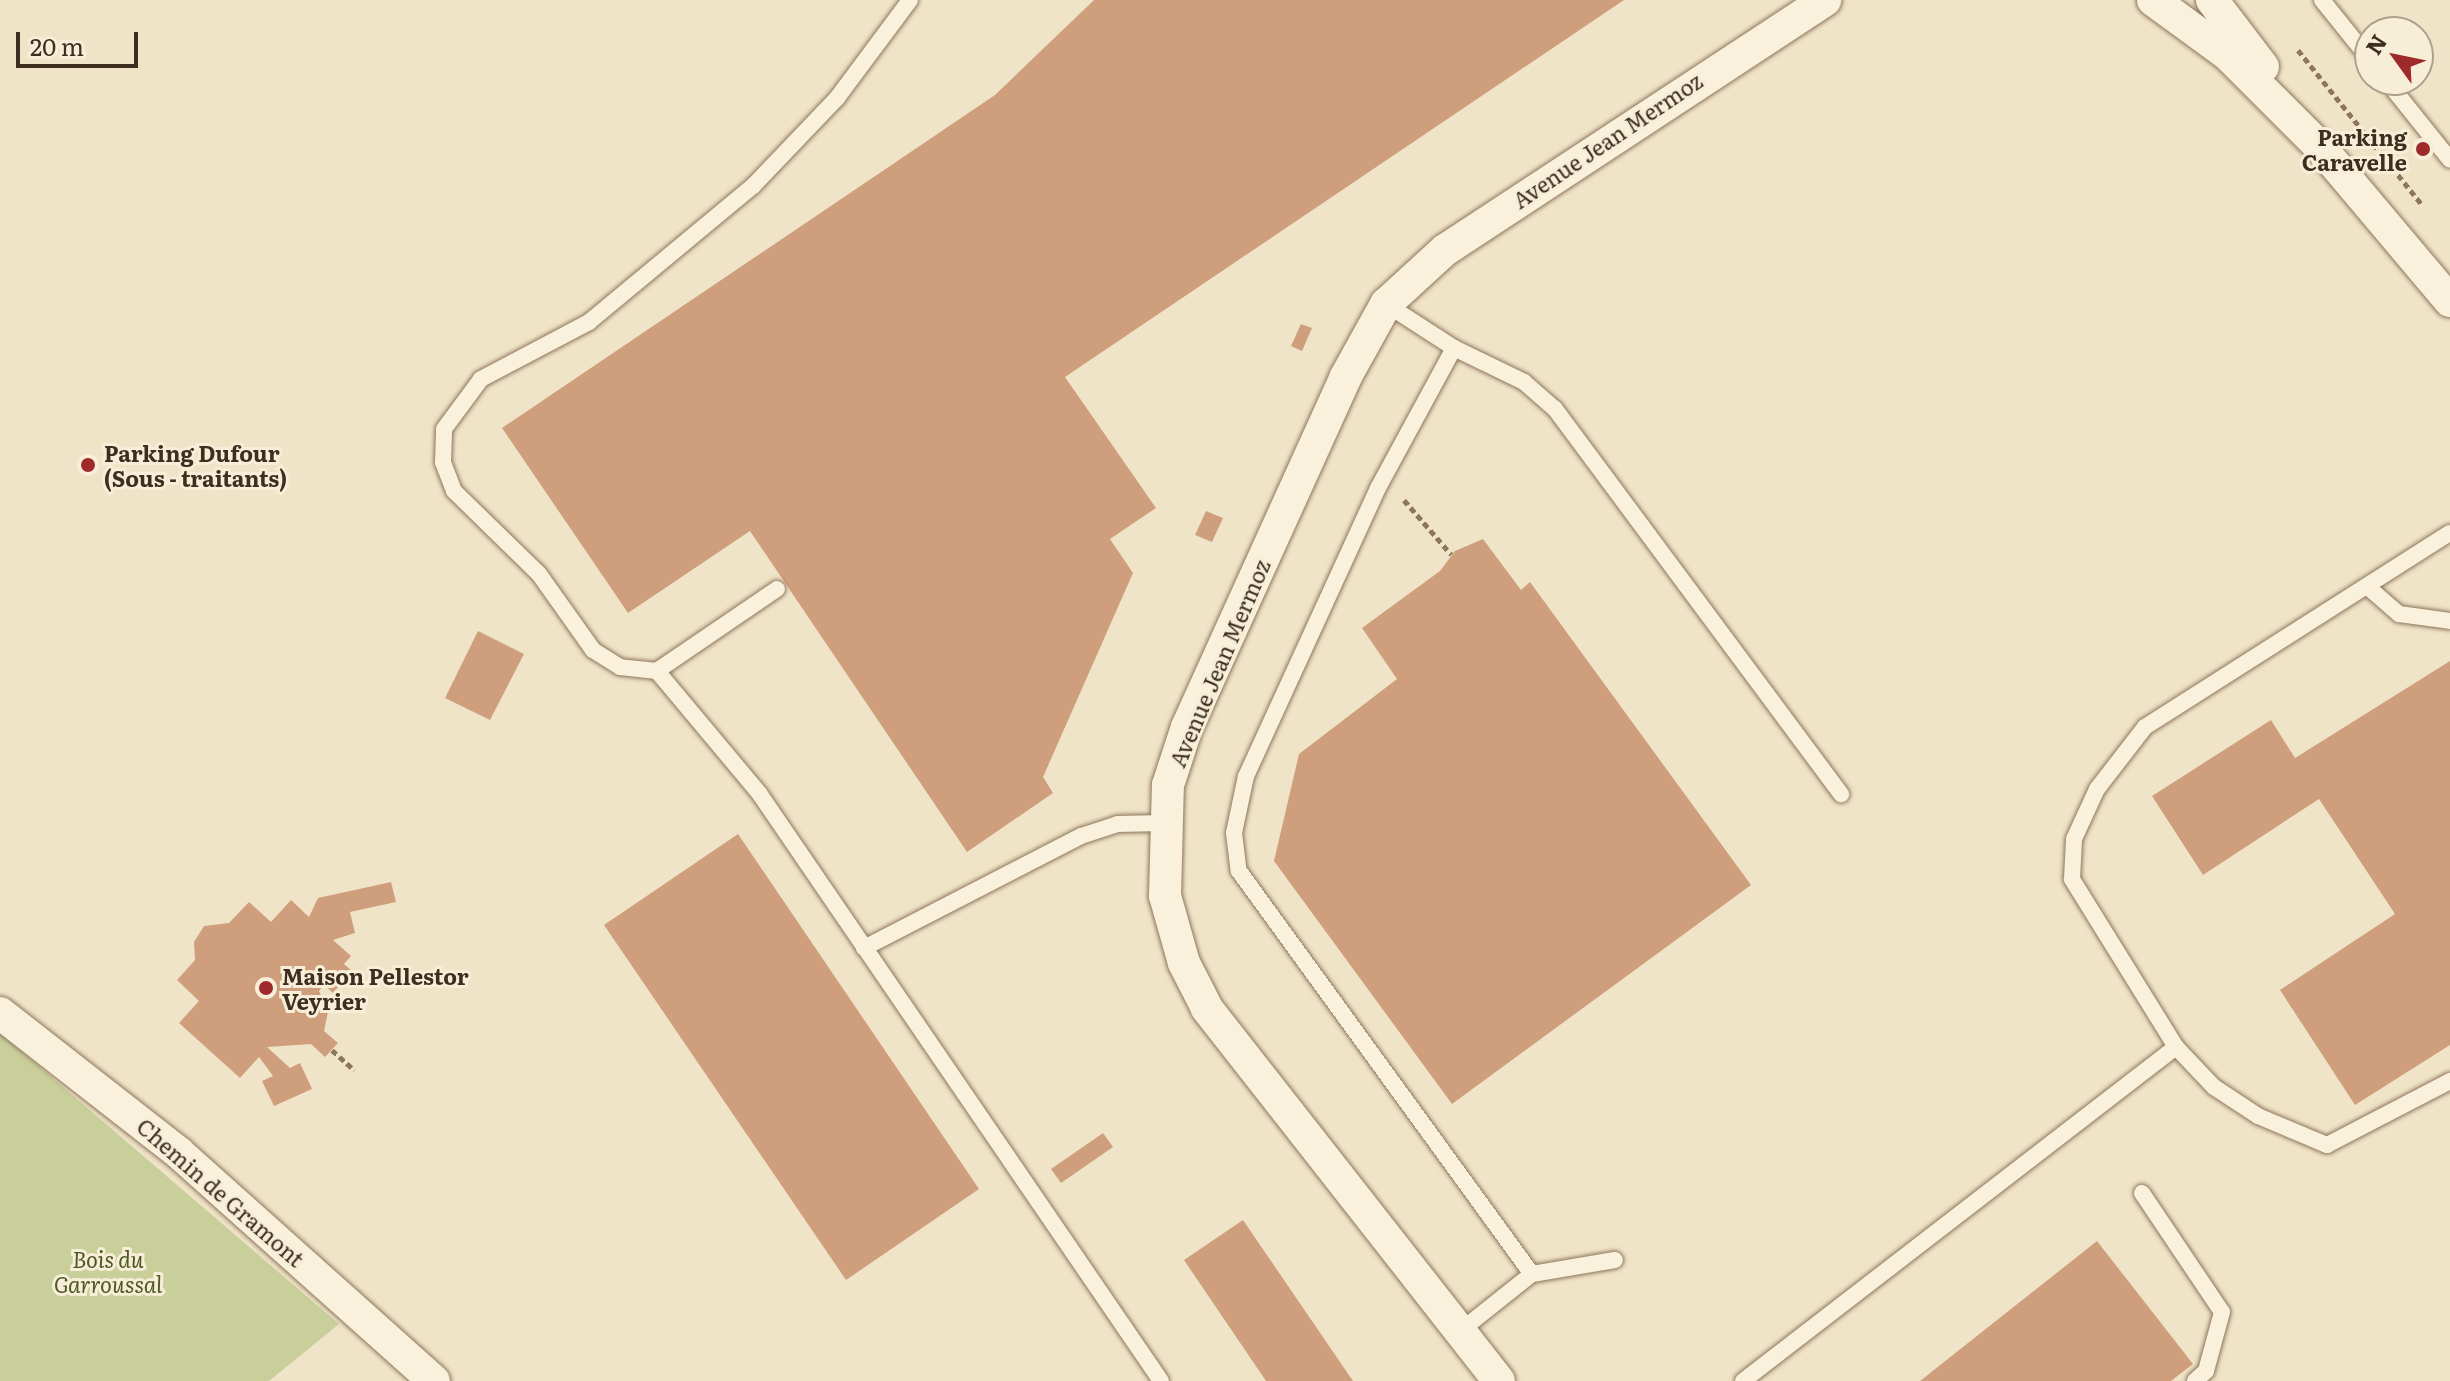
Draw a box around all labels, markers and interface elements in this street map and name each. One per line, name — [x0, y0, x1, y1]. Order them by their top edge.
scale bar — [20, 16, 142, 66]
north arrow — [2354, 16, 2434, 96]
text: N — [2356, 27, 2394, 60]
text: 20 m — [30, 28, 84, 63]
street label: Avenue Jean Mermoz — [1507, 67, 1707, 213]
place label: Parking Caravelle — [2302, 123, 2407, 174]
marker: Parking Caravelle — [2414, 140, 2432, 158]
place label: Parking Dufour (Sous - traitants) — [104, 439, 287, 490]
marker: Parking Dufour (Sous - traitants) — [79, 456, 97, 474]
street label: Avenue Jean Mermoz — [1163, 555, 1275, 771]
place label: Maison Pellestor Veyrier — [282, 962, 469, 1014]
marker: Maison Pellestor Veyrier — [257, 979, 275, 997]
street label: Chemin de Gramont — [132, 1112, 310, 1272]
park label: Bois du Garroussal — [54, 1245, 162, 1296]

